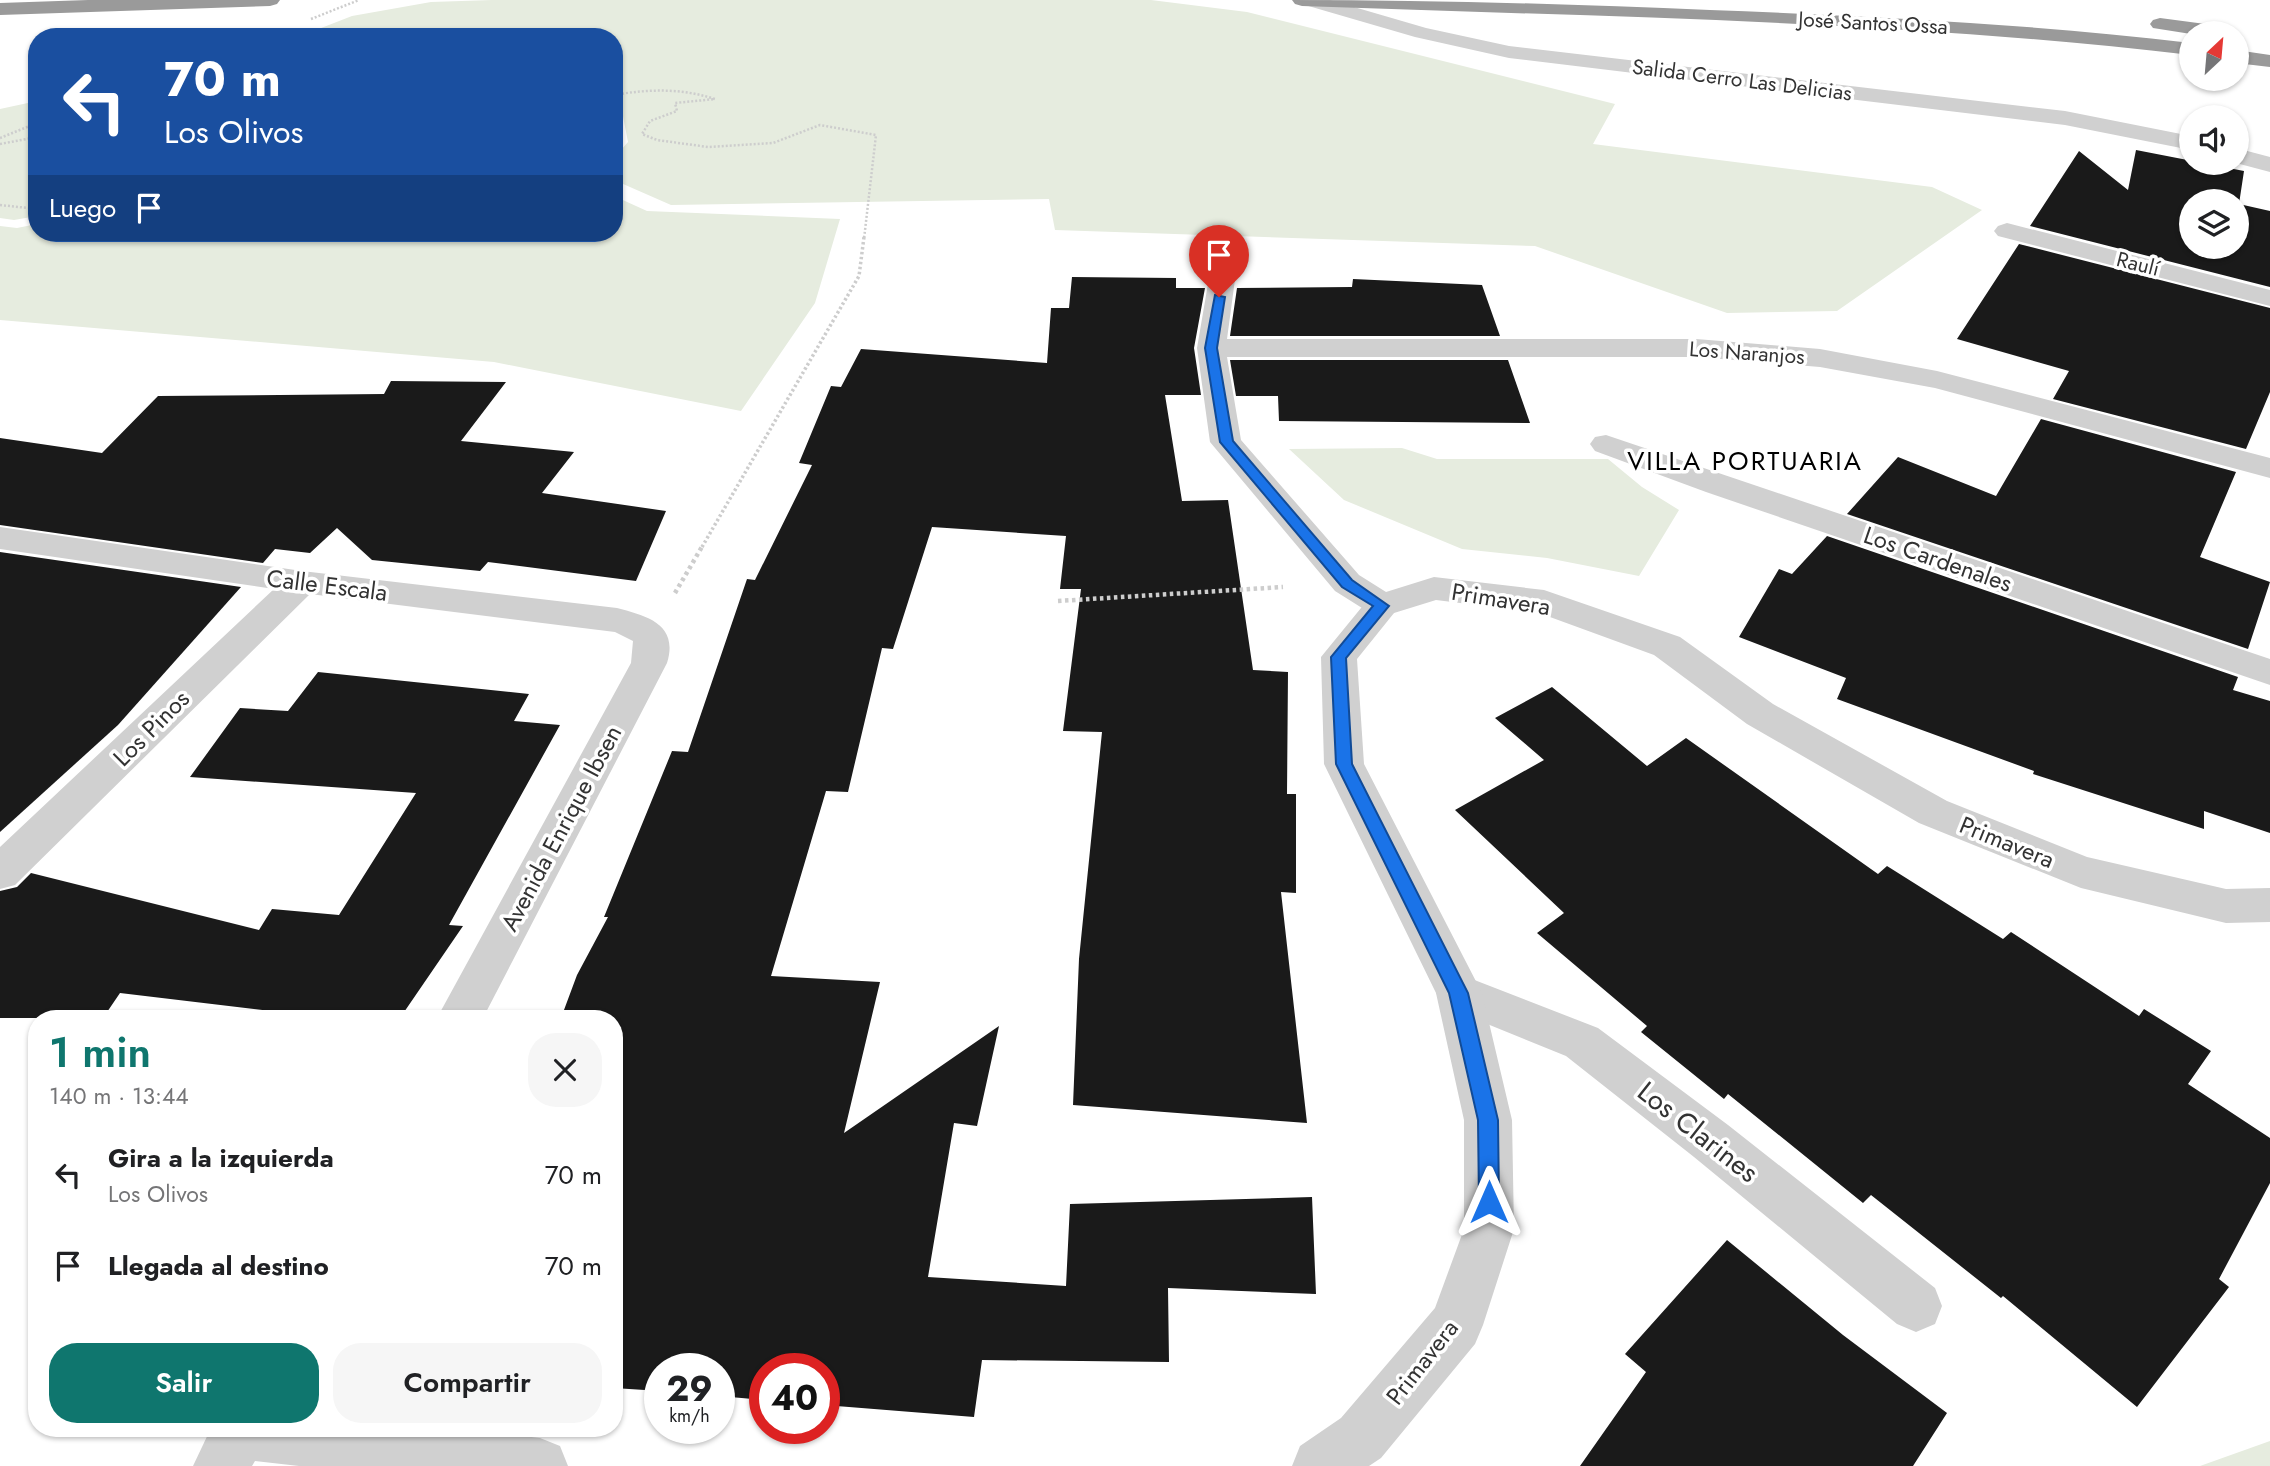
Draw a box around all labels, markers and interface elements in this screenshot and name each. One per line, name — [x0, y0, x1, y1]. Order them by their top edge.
street label: José Santos Ossa — [1795, 4, 1948, 42]
north arrow — [2179, 21, 2249, 91]
map controls — [2179, 21, 2249, 259]
text: 70 m — [164, 44, 281, 114]
street label: Salida Cerro Las Delicias — [1630, 52, 1854, 108]
icon: left — [49, 56, 140, 147]
button: sound — [2179, 105, 2249, 175]
text: Los Olivos — [164, 109, 303, 155]
text: Luego — [49, 189, 116, 227]
icon: arrive — [130, 189, 168, 227]
button: layers — [2179, 189, 2249, 259]
pin — [1189, 225, 1249, 297]
icon: arrive — [1200, 236, 1238, 274]
street label: Raulí — [2113, 244, 2164, 284]
street label: Los Naranjos — [1688, 334, 1806, 372]
district label: VILLA PORTUARIA — [1627, 442, 1863, 480]
street label: Los Cardenales — [1859, 517, 2017, 601]
street label: Calle Escala — [265, 560, 389, 610]
street label: Primavera — [1449, 574, 1553, 624]
street label: Los Pinos — [105, 682, 197, 774]
street label: Avenida Enrique Ibsen — [492, 719, 630, 937]
street label: Primavera — [1954, 807, 2060, 877]
text: 1 min — [49, 1022, 151, 1083]
button: close — [528, 1033, 602, 1107]
street label: Los Clarines — [1629, 1072, 1767, 1192]
text: 140 m · 13:44 — [49, 1079, 189, 1113]
text: Gira a la izquierda — [108, 1139, 334, 1177]
icon: left — [49, 1156, 87, 1194]
text: 70 m — [545, 1156, 602, 1194]
position arrow — [1452, 1165, 1526, 1239]
text: Los Olivos — [108, 1177, 208, 1211]
icon: arrive — [49, 1247, 87, 1285]
text: Llegada al destino — [108, 1247, 329, 1285]
text: 70 m — [545, 1247, 602, 1285]
street label: Primavera — [1378, 1312, 1466, 1412]
button: Salir — [49, 1343, 319, 1423]
button: Compartir — [333, 1343, 602, 1423]
speed limit sign: 40 — [749, 1353, 840, 1444]
text: 29 — [666, 1364, 713, 1414]
text: km/h — [669, 1403, 710, 1429]

